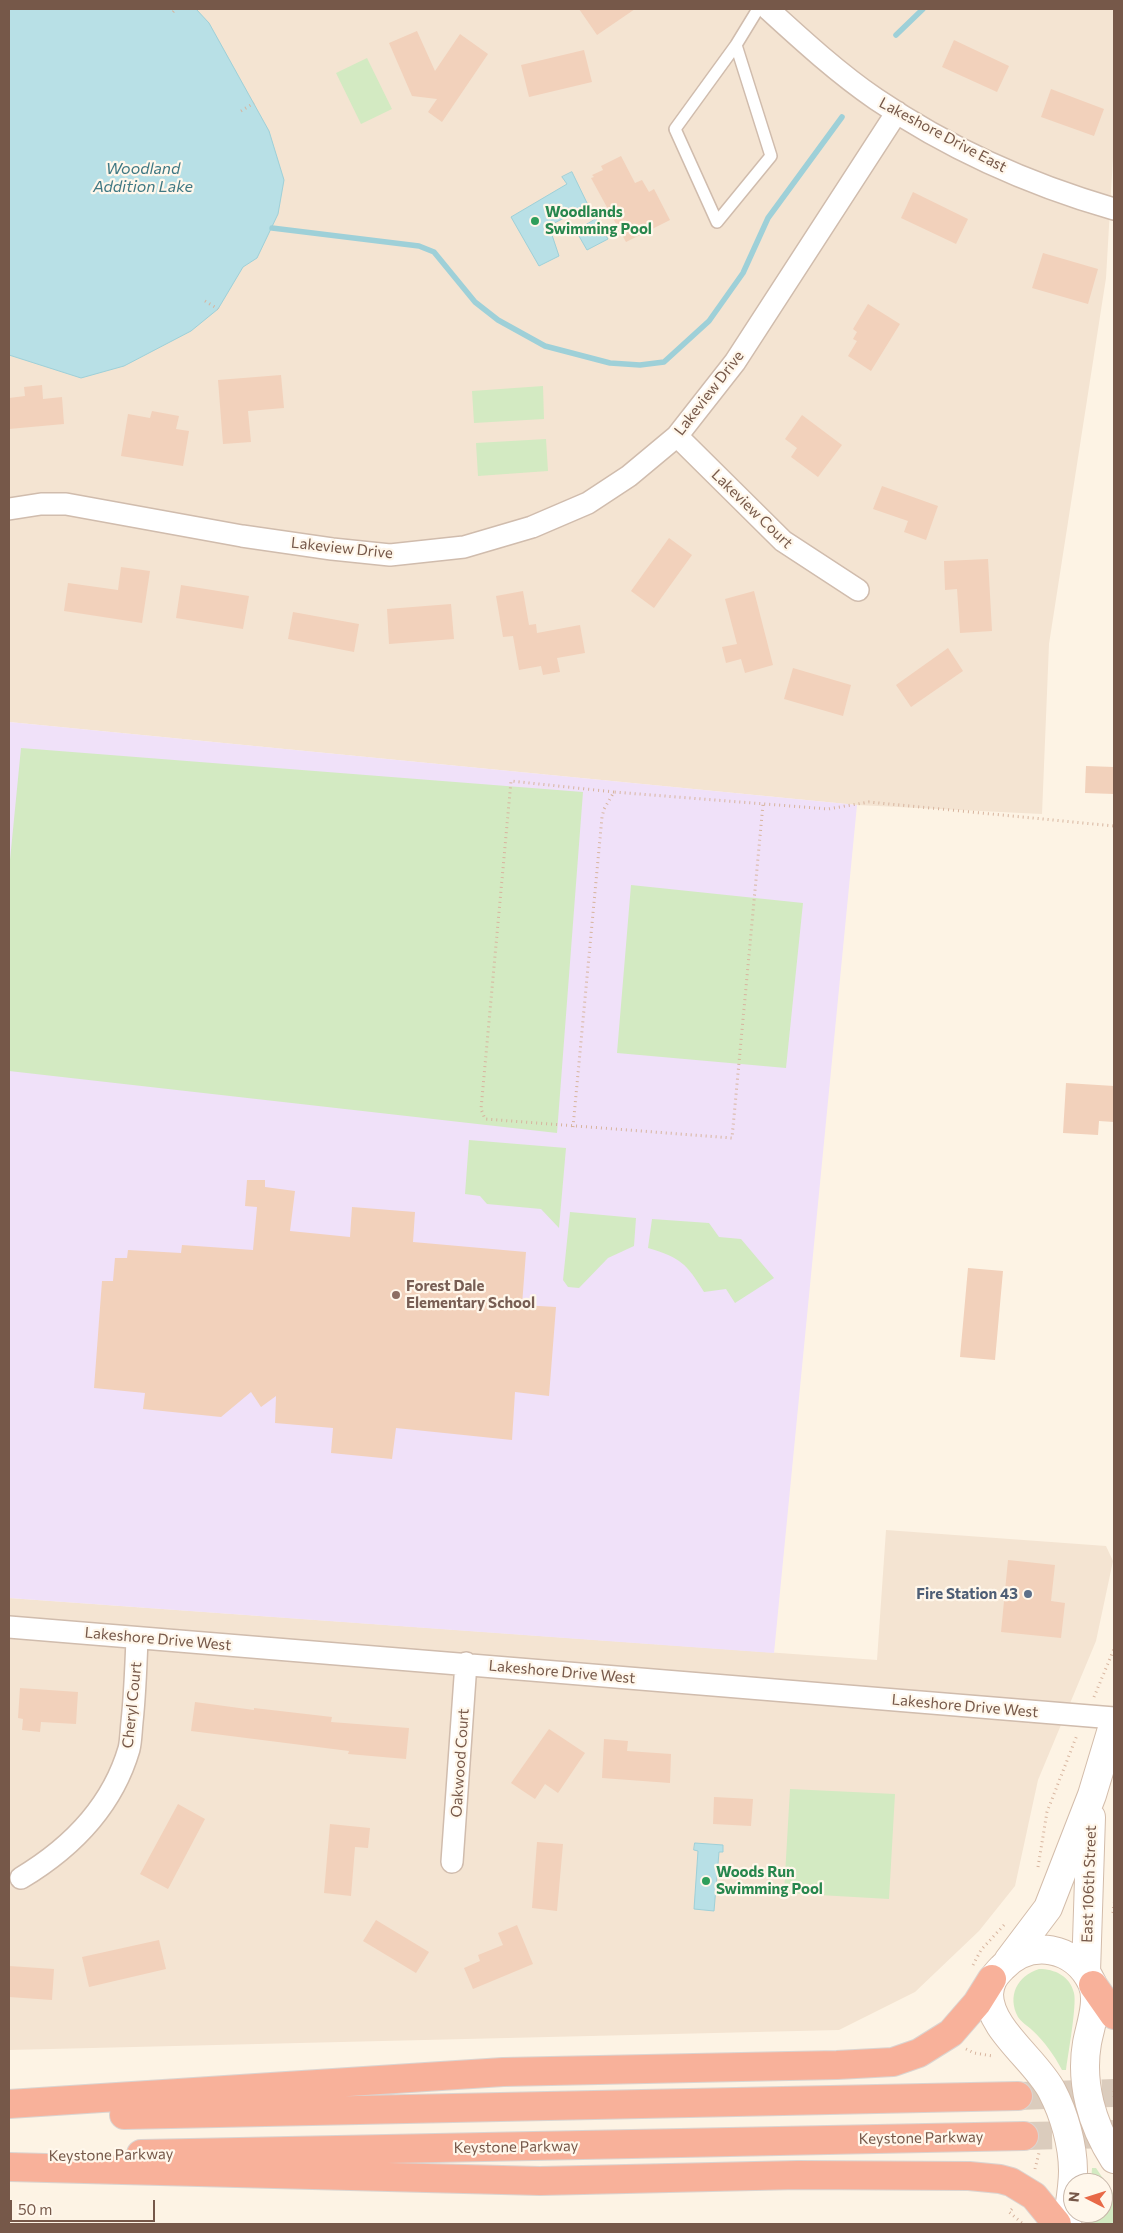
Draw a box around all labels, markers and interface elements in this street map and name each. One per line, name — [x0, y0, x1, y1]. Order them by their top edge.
street label: Lakeshore Drive East — [876, 94, 1010, 176]
water label: Woodland Addition Lake — [93, 159, 193, 197]
place label: Woodlands Swimming Pool — [545, 203, 652, 238]
marker: Woodlands Swimming Pool — [529, 215, 541, 227]
street label: Lakeview Drive — [670, 347, 748, 439]
street label: Lakeview Court — [708, 466, 796, 552]
street label: Lakeview Drive — [290, 534, 394, 562]
place label: Forest Dale Elementary School — [406, 1277, 535, 1312]
marker: Forest Dale Elementary School — [390, 1289, 402, 1301]
place label: Fire Station 43 — [916, 1585, 1018, 1603]
marker: Fire Station 43 — [1022, 1588, 1034, 1600]
street label: Lakeshore Drive West — [84, 1624, 232, 1654]
street label: Lakeshore Drive West — [488, 1657, 636, 1687]
street label: Cheryl Court — [119, 1661, 145, 1749]
street label: Lakeshore Drive West — [891, 1691, 1039, 1721]
street label: Oakwood Court — [447, 1708, 473, 1818]
street label: East 106th Street — [1078, 1825, 1100, 1943]
place label: Woods Run Swimming Pool — [716, 1863, 823, 1898]
marker: Woods Run Swimming Pool — [700, 1875, 712, 1887]
street label: Keystone Parkway — [858, 2128, 984, 2148]
street label: Keystone Parkway — [453, 2137, 579, 2157]
street label: Keystone Parkway — [48, 2145, 174, 2165]
north arrow — [1063, 2173, 1113, 2223]
scale bar — [12, 2190, 158, 2222]
text: N — [1065, 2191, 1082, 2203]
text: 50 m — [18, 2200, 52, 2218]

